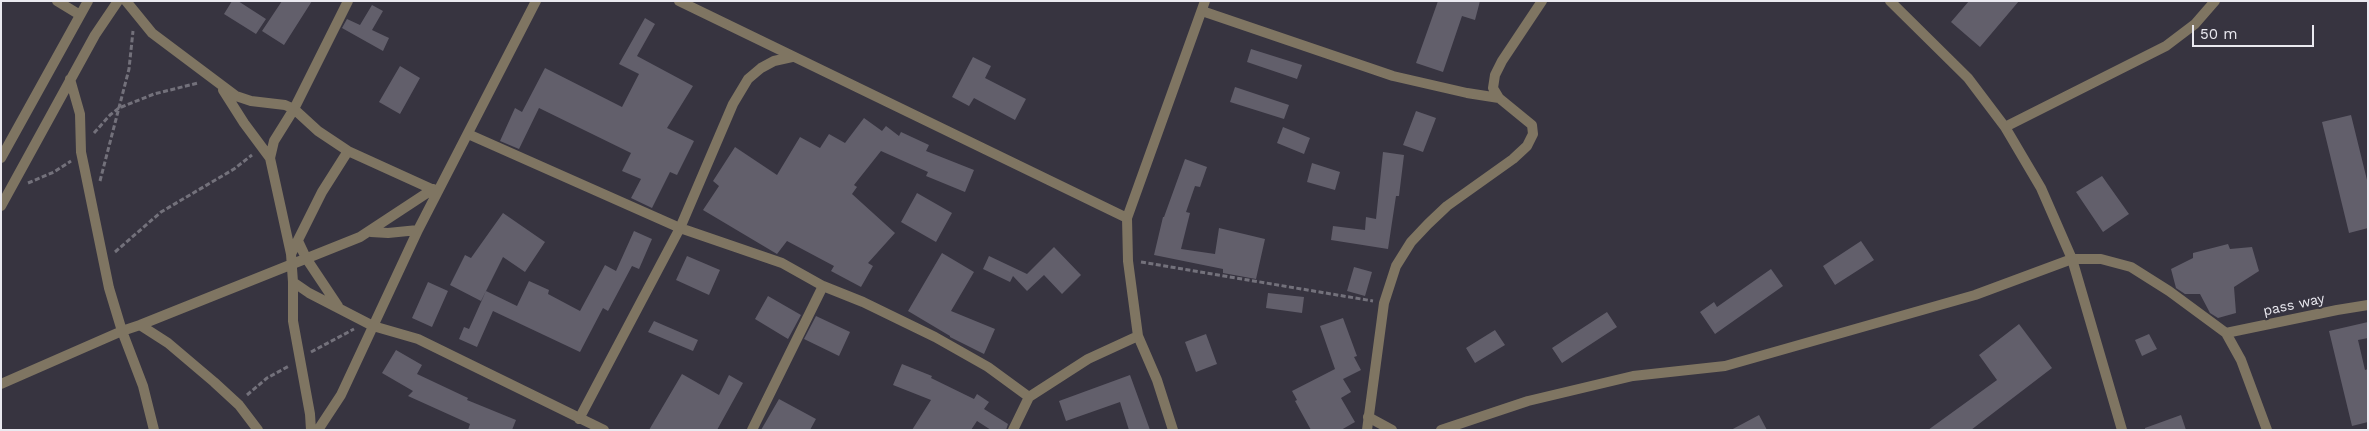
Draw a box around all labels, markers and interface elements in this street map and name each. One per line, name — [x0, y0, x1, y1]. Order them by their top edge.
scale bar — [2194, 15, 2316, 47]
text: 50 m — [2200, 25, 2237, 43]
street label: pass way — [2262, 290, 2326, 320]

